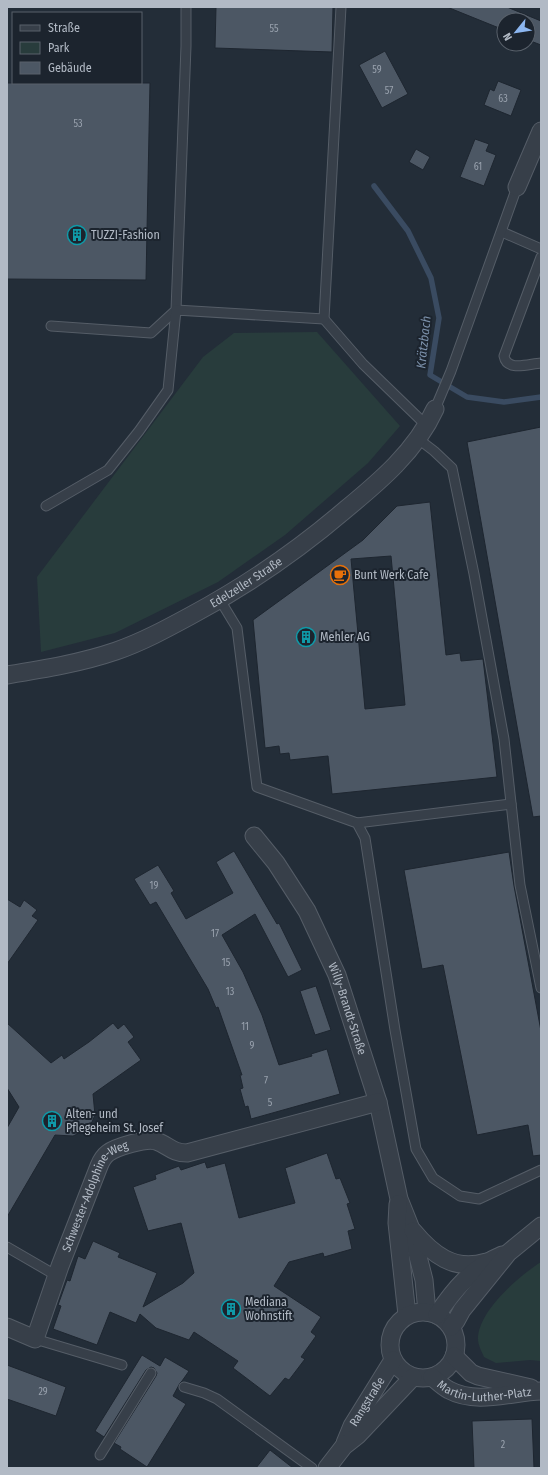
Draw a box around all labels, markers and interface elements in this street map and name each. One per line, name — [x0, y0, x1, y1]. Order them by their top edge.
legend — [12, 12, 142, 84]
north arrow — [496, 12, 536, 52]
text: Straße — [48, 21, 80, 35]
house number: 55 — [269, 23, 279, 35]
text: N — [500, 31, 515, 43]
text: Park — [48, 41, 70, 55]
text: Gebäude — [48, 61, 92, 75]
house number: 59 — [372, 64, 382, 76]
house number: 57 — [385, 85, 393, 97]
house number: 63 — [498, 93, 508, 105]
house number: 53 — [73, 118, 83, 130]
house number: 61 — [474, 161, 482, 173]
building icon: TUZZI-Fashion — [66, 224, 88, 246]
place label: TUZZI-Fashion — [91, 228, 160, 242]
water label: Krätzbach — [413, 315, 434, 369]
street label: Edelzeller Straße — [207, 554, 285, 610]
cafe icon: Bunt Werk Cafe — [329, 564, 351, 586]
place label: Bunt Werk Cafe — [354, 568, 429, 582]
building icon: Mehler AG — [295, 626, 317, 648]
place label: Mehler AG — [320, 630, 370, 644]
house number: 19 — [150, 880, 159, 892]
house number: 17 — [211, 928, 219, 940]
house number: 15 — [222, 957, 231, 969]
street label: Willy-Brandt-Straße — [325, 960, 369, 1057]
house number: 13 — [226, 986, 235, 998]
house number: 11 — [241, 1021, 249, 1033]
house number: 9 — [250, 1040, 255, 1052]
house number: 7 — [264, 1075, 268, 1087]
house number: 5 — [268, 1097, 273, 1109]
place label: Alten- und Pflegeheim St. Josef — [66, 1107, 164, 1135]
building icon: Alten- und Pflegeheim St. Josef — [41, 1110, 63, 1132]
street label: Schwester-Adolphine-Weg — [59, 1138, 130, 1254]
place label: Mediana Wohnstift — [245, 1295, 293, 1323]
building icon: Mediana Wohnstift — [220, 1298, 242, 1320]
street label: Rangstraße — [347, 1374, 388, 1429]
street label: Martin-Luther-Platz — [434, 1377, 532, 1404]
house number: 29 — [38, 1386, 48, 1398]
house number: 2 — [501, 1439, 506, 1451]

